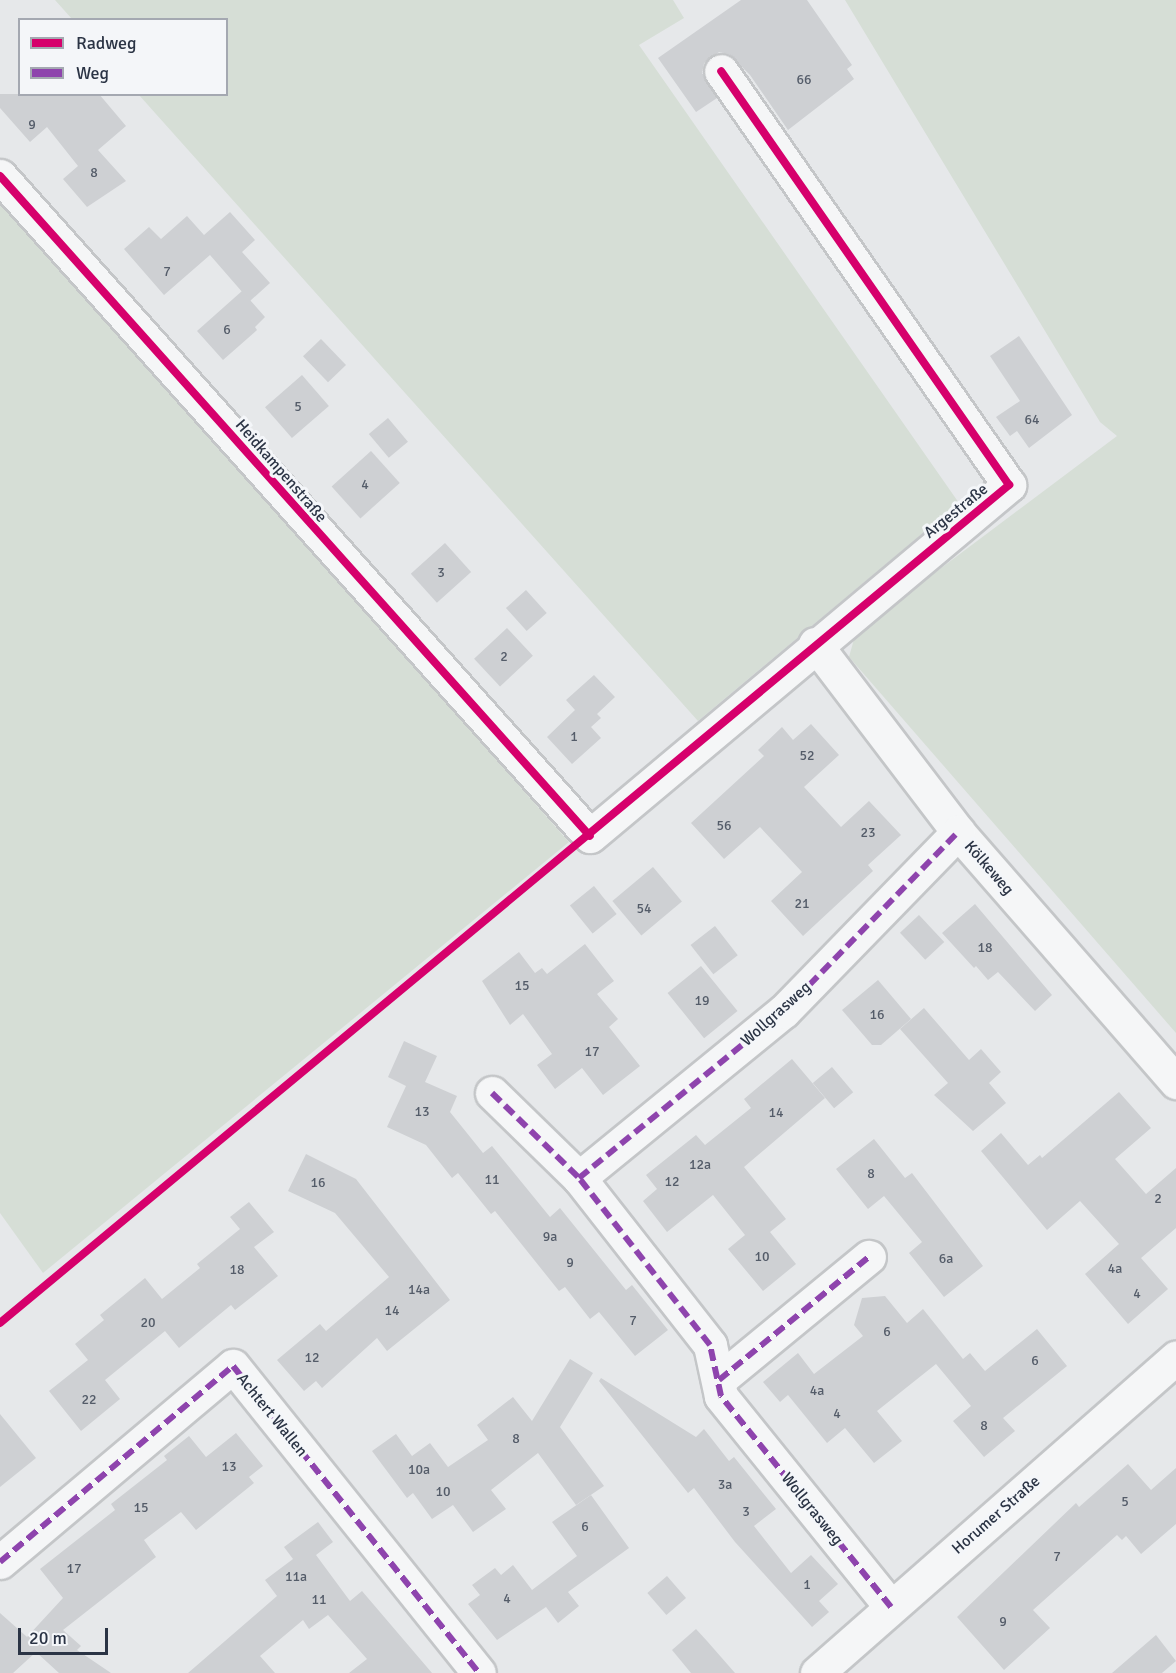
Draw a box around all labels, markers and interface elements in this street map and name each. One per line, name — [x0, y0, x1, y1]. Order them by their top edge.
legend — [18, 18, 228, 96]
text: Radweg — [76, 32, 137, 54]
text: Weg — [76, 62, 109, 84]
house number: 66 — [796, 72, 812, 88]
house number: 9 — [28, 117, 36, 133]
house number: 8 — [90, 165, 98, 181]
house number: 7 — [163, 264, 171, 280]
house number: 6 — [223, 322, 231, 338]
house number: 5 — [294, 399, 302, 415]
house number: 64 — [1024, 412, 1040, 428]
street label: Heidkampenstraße — [231, 416, 331, 526]
house number: 4 — [361, 477, 369, 493]
street label: Argestraße — [920, 479, 992, 543]
house number: 3 — [437, 565, 445, 581]
house number: 2 — [500, 649, 508, 665]
house number: 1 — [570, 729, 578, 745]
house number: 52 — [799, 748, 815, 764]
house number: 56 — [716, 818, 732, 834]
house number: 23 — [860, 825, 876, 841]
street label: Kölkeweg — [960, 837, 1018, 899]
house number: 21 — [794, 896, 810, 912]
house number: 54 — [636, 901, 652, 917]
house number: 18 — [977, 940, 993, 956]
house number: 15 — [514, 978, 530, 994]
street label: Wollgrasweg — [737, 978, 815, 1050]
house number: 19 — [694, 993, 710, 1009]
house number: 16 — [869, 1007, 885, 1023]
house number: 17 — [584, 1044, 600, 1060]
house number: 13 — [414, 1104, 430, 1120]
house number: 14 — [768, 1105, 784, 1121]
house number: 12a — [689, 1157, 711, 1173]
house number: 8 — [867, 1166, 875, 1182]
house number: 11 — [484, 1172, 500, 1188]
house number: 12 — [664, 1174, 680, 1190]
house number: 16 — [310, 1175, 326, 1191]
house number: 2 — [1154, 1191, 1162, 1207]
house number: 9a — [543, 1229, 557, 1245]
house number: 10 — [754, 1249, 770, 1265]
house number: 6a — [939, 1251, 953, 1267]
house number: 9 — [566, 1255, 574, 1271]
house number: 4a — [1108, 1261, 1122, 1277]
house number: 18 — [229, 1262, 245, 1278]
house number: 14a — [408, 1282, 430, 1298]
house number: 4 — [1133, 1286, 1141, 1302]
house number: 14 — [384, 1303, 400, 1319]
house number: 7 — [629, 1313, 637, 1329]
house number: 20 — [140, 1315, 156, 1331]
house number: 6 — [883, 1324, 891, 1340]
house number: 12 — [304, 1350, 320, 1366]
house number: 6 — [1031, 1353, 1039, 1369]
street label: Achtert Wallen — [233, 1369, 311, 1461]
house number: 4a — [810, 1383, 824, 1399]
house number: 22 — [81, 1392, 97, 1408]
house number: 4 — [833, 1406, 841, 1422]
house number: 8 — [980, 1418, 988, 1434]
house number: 8 — [512, 1431, 520, 1447]
house number: 13 — [221, 1459, 237, 1475]
house number: 10a — [408, 1462, 430, 1478]
street label: Wollgrasweg — [777, 1469, 847, 1549]
street label: Horumer Straße — [948, 1472, 1044, 1558]
house number: 3a — [718, 1477, 732, 1493]
house number: 10 — [435, 1484, 451, 1500]
house number: 5 — [1121, 1494, 1129, 1510]
house number: 15 — [133, 1500, 149, 1516]
house number: 3 — [742, 1504, 750, 1520]
house number: 6 — [581, 1519, 589, 1535]
house number: 7 — [1053, 1549, 1061, 1565]
house number: 17 — [66, 1561, 82, 1577]
house number: 11a — [285, 1569, 307, 1585]
house number: 1 — [803, 1577, 811, 1593]
house number: 4 — [503, 1591, 511, 1607]
house number: 11 — [311, 1592, 327, 1608]
house number: 9 — [999, 1614, 1007, 1630]
scale bar — [21, 1616, 111, 1654]
text: 20 m — [29, 1627, 67, 1649]

